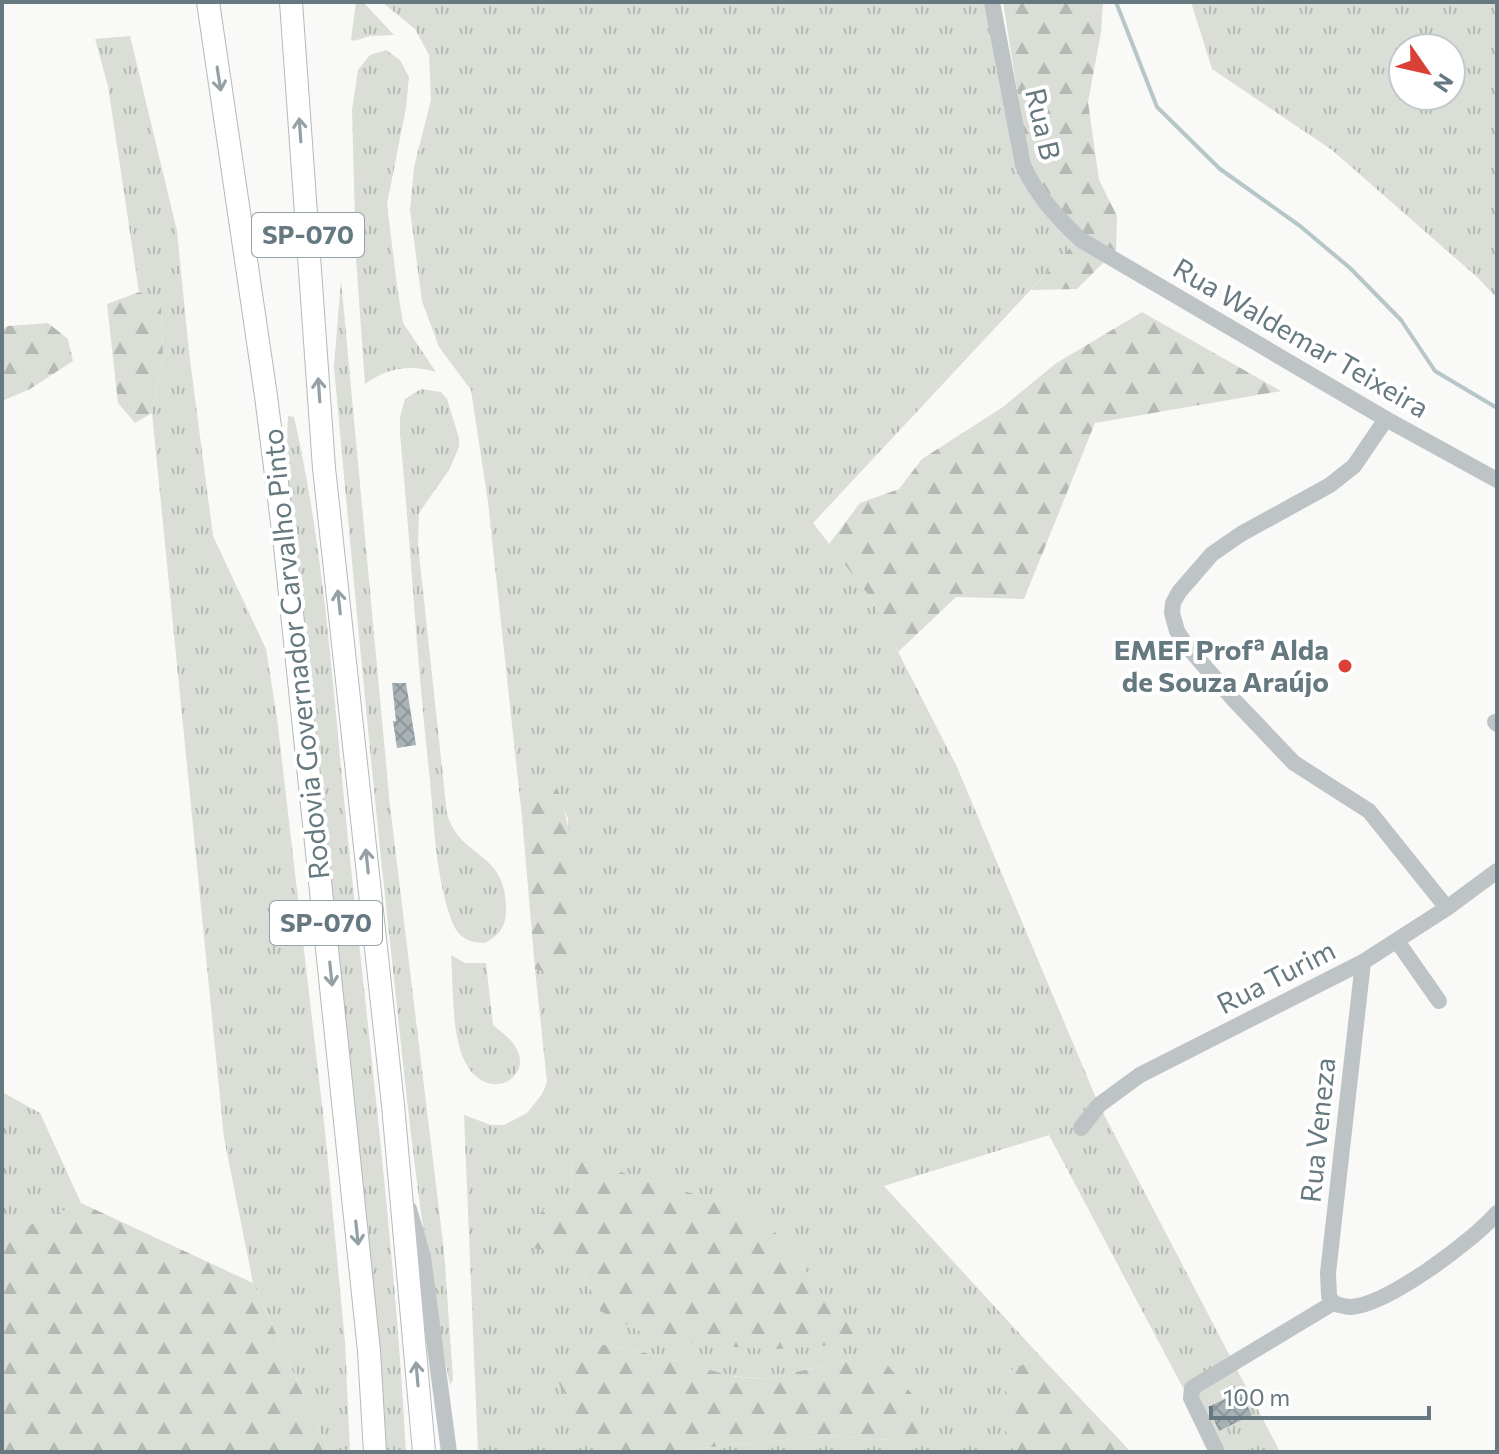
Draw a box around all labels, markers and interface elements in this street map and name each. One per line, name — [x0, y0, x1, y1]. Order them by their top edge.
north arrow — [1387, 32, 1467, 112]
one-way arrow — [212, 66, 227, 91]
text: N — [1428, 69, 1460, 98]
street label: Rua B — [1019, 85, 1069, 163]
one-way arrow — [293, 118, 308, 144]
road number: SP-070 — [252, 213, 364, 257]
street label: Rua Waldemar Teixeira — [1168, 250, 1435, 424]
one-way arrow — [311, 377, 326, 404]
street label: Rodovia Governador Carvalho Pinto — [254, 427, 336, 881]
one-way arrow — [331, 589, 346, 616]
place label: EMEF Profª Alda de Souza Araújo — [1114, 632, 1329, 698]
marker: EMEF Profª Alda de Souza Araújo — [1336, 657, 1354, 675]
one-way arrow — [360, 848, 375, 875]
road number: SP-070 — [270, 901, 382, 945]
street label: Rua Turim — [1211, 932, 1340, 1020]
one-way arrow — [323, 960, 338, 987]
street label: Rua Veneza — [1292, 1056, 1342, 1204]
one-way arrow — [349, 1219, 364, 1246]
one-way arrow — [409, 1361, 424, 1388]
scale bar — [1211, 1370, 1429, 1420]
text: 100 m — [1223, 1382, 1290, 1411]

